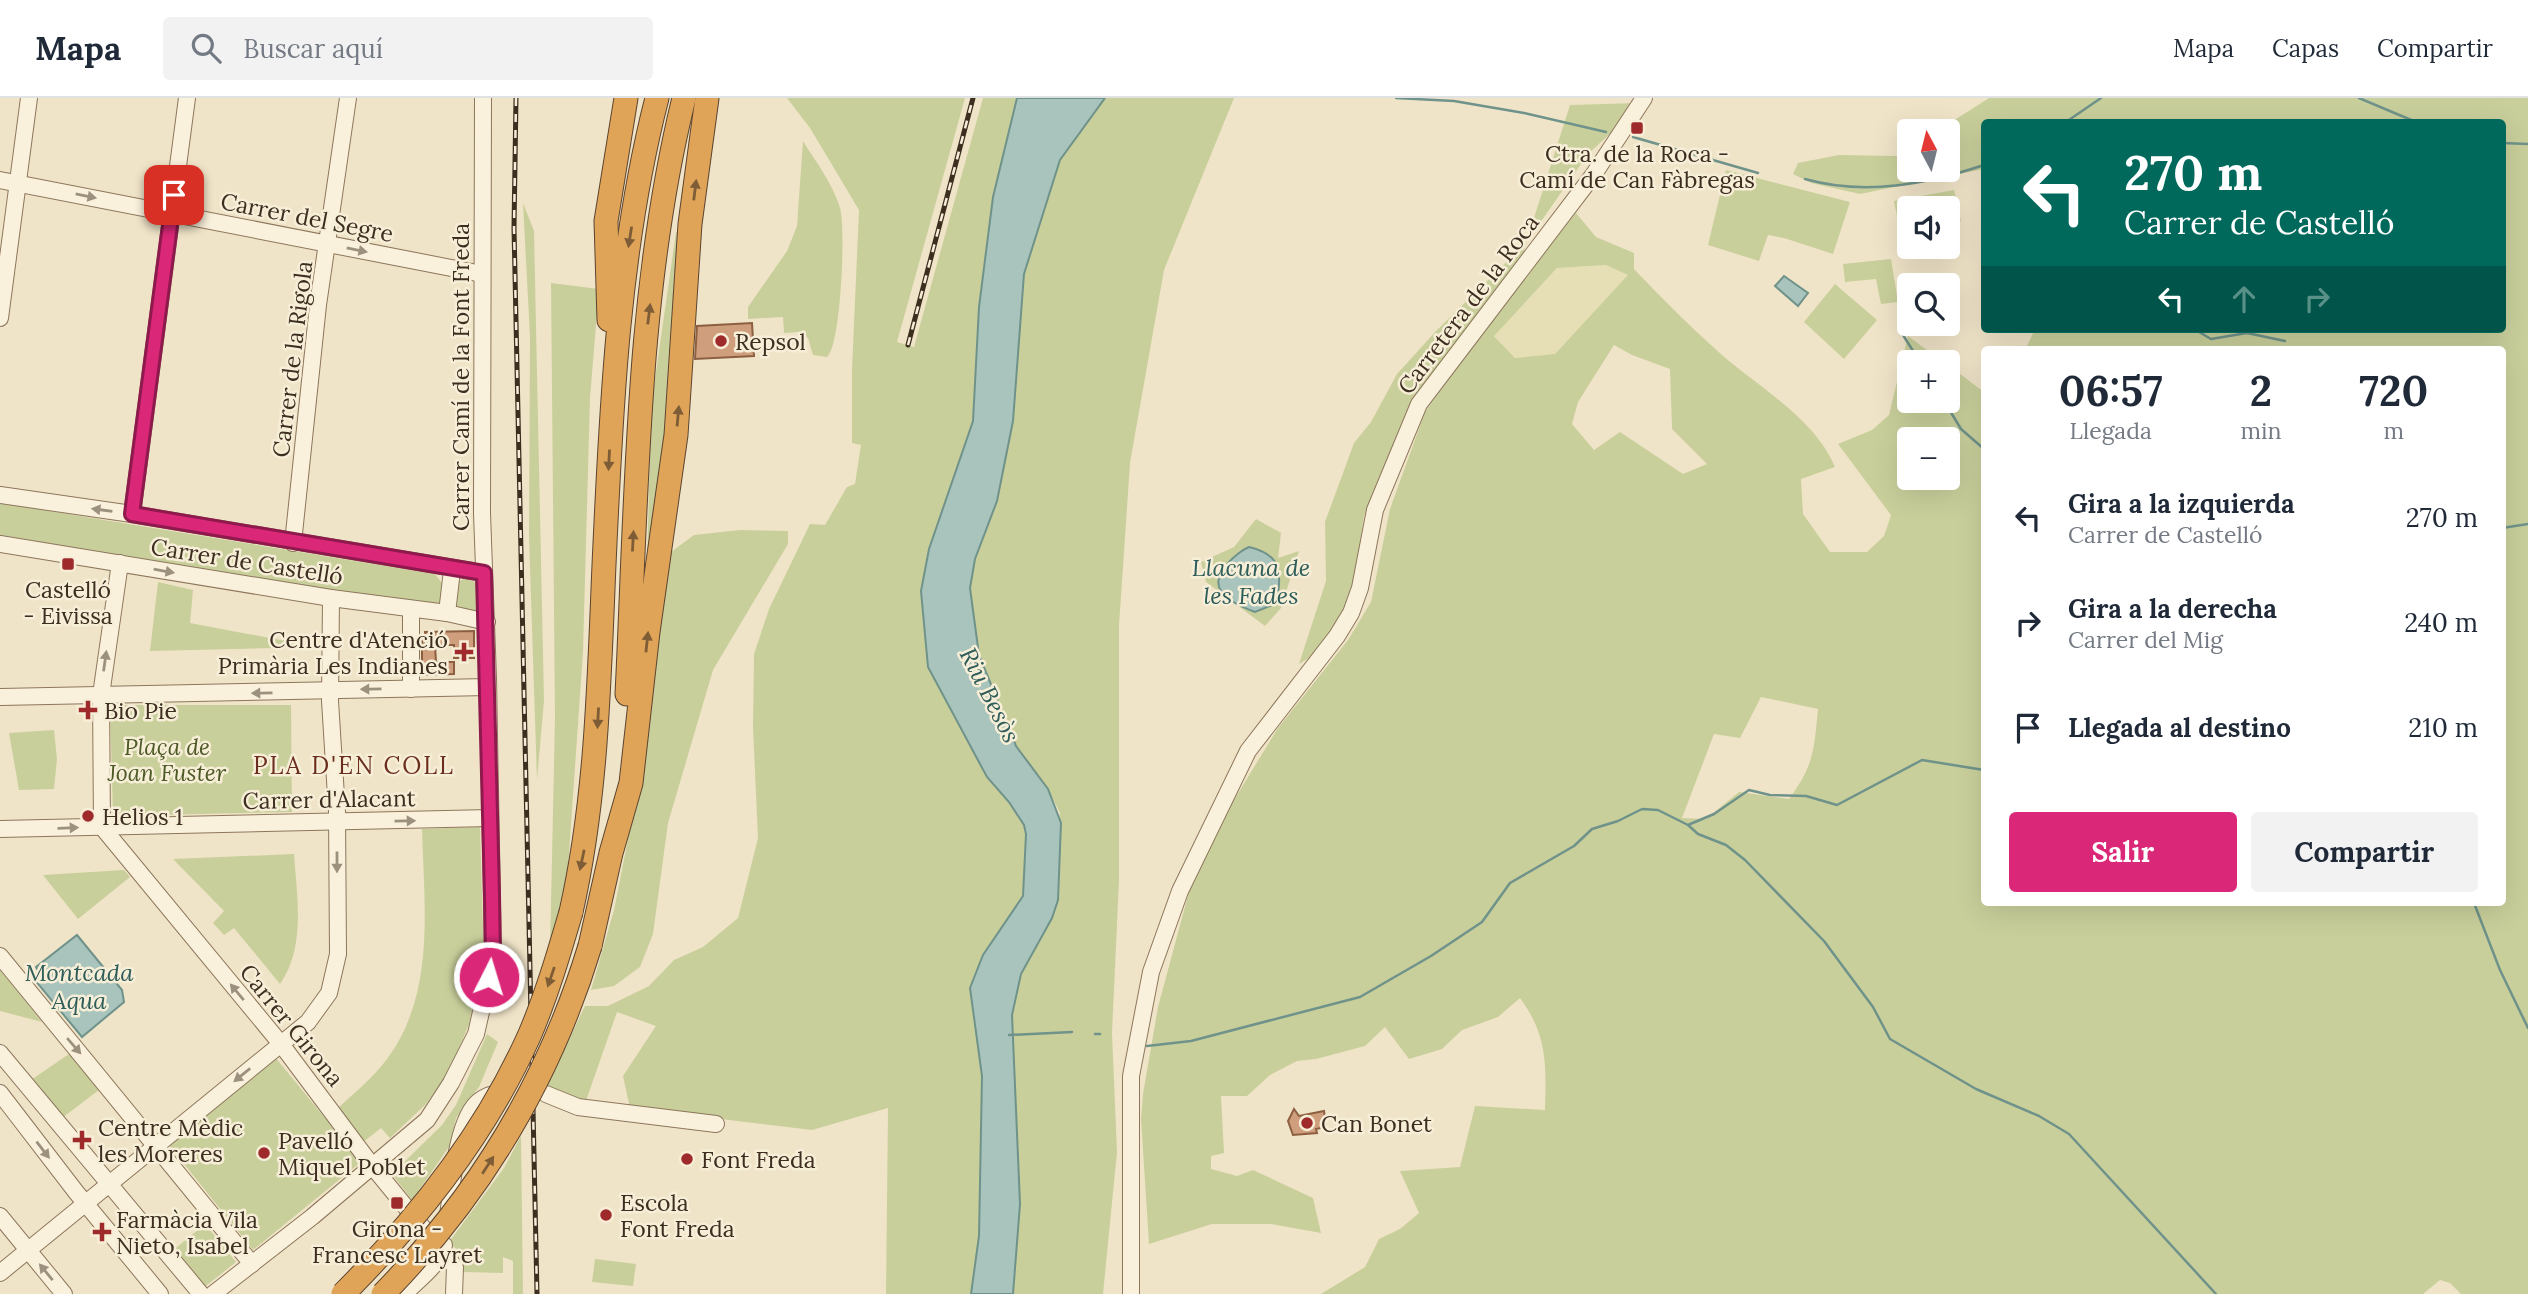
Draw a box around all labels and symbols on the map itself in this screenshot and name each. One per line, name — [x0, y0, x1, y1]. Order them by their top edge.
north arrow — [1897, 119, 1960, 182]
marker: Ctra. de la Roca - Camí de Can Fàbregas — [1629, 120, 1645, 136]
place label: Ctra. de la Roca - Camí de Can Fàbregas — [1519, 139, 1755, 194]
pin — [144, 165, 204, 225]
one-way arrow — [690, 178, 701, 200]
street label: Carrer del Segre — [218, 186, 396, 248]
one-way arrow — [75, 191, 97, 202]
street label: Carretera de la Roca — [1391, 208, 1545, 400]
street label: Carrer Camí de la Font Freda — [446, 223, 475, 531]
one-way arrow — [624, 226, 635, 248]
one-way arrow — [346, 244, 368, 255]
street label: Carrer de la Rigola — [266, 259, 318, 459]
one-way arrow — [643, 303, 654, 325]
place label: Repsol — [735, 327, 806, 356]
marker: Repsol — [713, 333, 729, 349]
one-way arrow — [673, 405, 684, 427]
one-way arrow — [603, 449, 614, 471]
one-way arrow — [91, 504, 113, 515]
one-way arrow — [628, 530, 639, 552]
street label: Carrer de Castelló — [149, 531, 345, 591]
water label: Llacuna de les Fades — [1192, 552, 1310, 611]
marker: Castelló - Eivissa — [60, 556, 76, 572]
one-way arrow — [153, 566, 175, 577]
place label: Castelló - Eivissa — [23, 575, 113, 630]
place label: Centre d'Atenció Primària Les Indianes — [218, 625, 448, 680]
one-way arrow — [642, 631, 653, 653]
marker: Centre d'Atenció Primària Les Indianes — [454, 642, 474, 662]
water label: Riu Besòs — [953, 642, 1027, 748]
one-way arrow — [100, 650, 111, 672]
one-way arrow — [360, 683, 382, 695]
one-way arrow — [251, 687, 273, 698]
place label: Bio Pie — [104, 696, 177, 725]
marker: Bio Pie — [78, 700, 98, 720]
one-way arrow — [592, 708, 603, 730]
park label: Plaça de Joan Fuster — [107, 732, 227, 787]
district label: PLA D'EN COLL — [253, 750, 455, 781]
street label: Carrer d'Alacant — [242, 783, 416, 815]
place label: Helios 1 — [102, 802, 183, 831]
marker: Helios 1 — [80, 808, 96, 824]
one-way arrow — [394, 815, 416, 826]
one-way arrow — [57, 822, 79, 833]
one-way arrow — [577, 849, 588, 871]
one-way arrow — [331, 852, 343, 874]
position arrow — [452, 940, 526, 1014]
water label: Montcada Aqua — [25, 957, 134, 1016]
street label: Carrer Girona — [234, 958, 350, 1092]
one-way arrow — [545, 967, 556, 988]
one-way arrow — [230, 983, 245, 1000]
one-way arrow — [66, 1038, 81, 1055]
one-way arrow — [234, 1067, 252, 1082]
place label: Can Bonet — [1321, 1109, 1432, 1138]
place label: Centre Mèdic les Moreres — [98, 1113, 243, 1168]
marker: Can Bonet — [1299, 1115, 1315, 1131]
place label: Pavelló Miquel Poblet — [278, 1126, 425, 1181]
marker: Centre Mèdic les Moreres — [72, 1130, 92, 1150]
one-way arrow — [35, 1140, 50, 1158]
marker: Pavelló Miquel Poblet — [256, 1145, 272, 1161]
place label: Font Freda — [701, 1145, 816, 1174]
marker: Font Freda — [679, 1151, 695, 1167]
one-way arrow — [482, 1156, 495, 1175]
place label: Escola Font Freda — [620, 1188, 735, 1243]
marker: Girona - Francesc Layret — [389, 1195, 405, 1211]
place label: Farmàcia Vila Nieto, Isabel — [116, 1205, 258, 1260]
marker: Escola Font Freda — [598, 1207, 614, 1223]
place label: Girona - Francesc Layret — [312, 1214, 482, 1269]
marker: Farmàcia Vila Nieto, Isabel — [94, 1224, 110, 1240]
one-way arrow — [39, 1263, 54, 1280]

